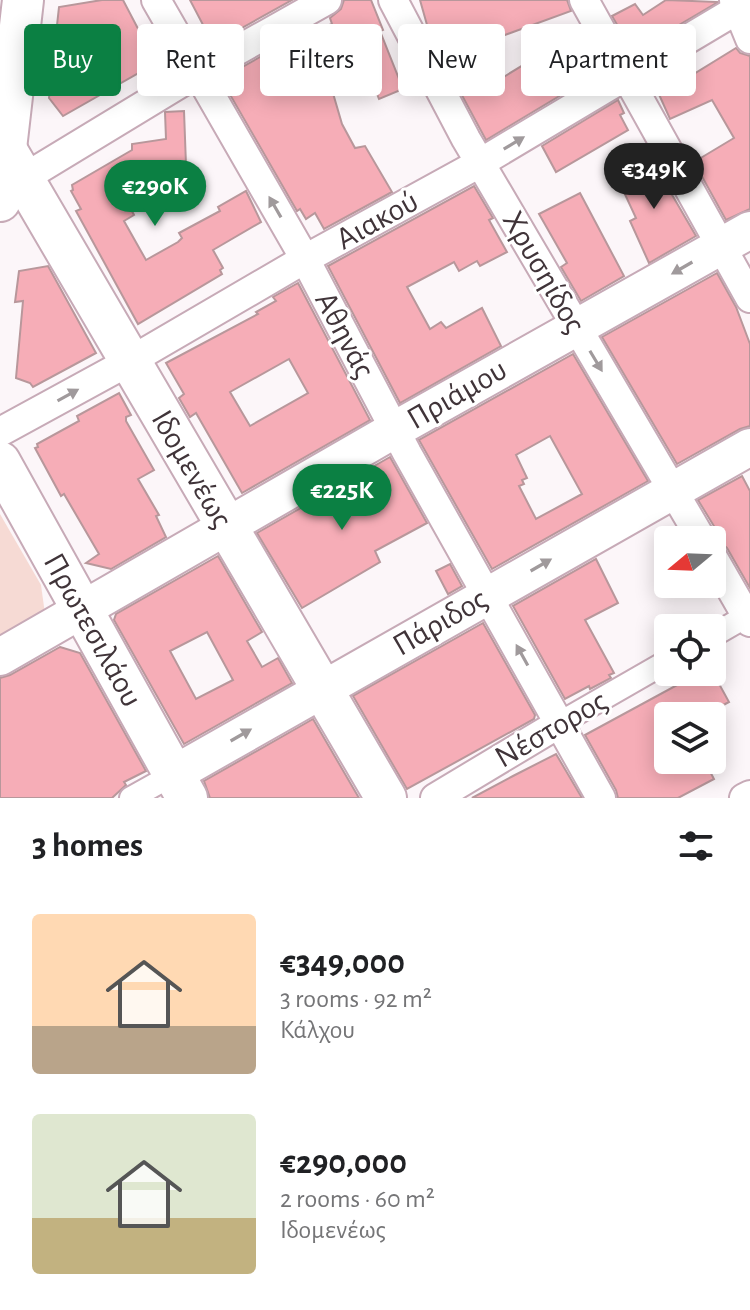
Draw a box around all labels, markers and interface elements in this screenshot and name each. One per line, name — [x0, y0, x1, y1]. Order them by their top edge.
chip: Buy — [24, 24, 121, 96]
chip: Rent — [137, 24, 244, 96]
chip: Filters — [260, 24, 382, 96]
chip: New — [398, 24, 505, 96]
chip: Apartment — [521, 24, 696, 96]
one-way arrow — [503, 136, 525, 150]
pin: €349K — [598, 143, 710, 211]
text: €349K — [622, 156, 686, 182]
pin: €290K — [99, 160, 211, 228]
text: €290K — [122, 173, 188, 199]
street label: Αιακού — [331, 185, 423, 255]
one-way arrow — [268, 196, 282, 218]
street label: Χρυσηίδος — [497, 206, 591, 338]
one-way arrow — [671, 261, 693, 275]
street label: Αθηνάς — [309, 287, 381, 383]
one-way arrow — [588, 350, 602, 372]
street label: Πριάμου — [402, 353, 512, 435]
one-way arrow — [57, 388, 80, 402]
street label: Ιδομενέως — [146, 405, 238, 533]
pin: €225K — [286, 464, 398, 532]
text: €225K — [310, 477, 374, 503]
north arrow — [654, 526, 726, 598]
map controls — [654, 526, 726, 774]
street label: Πρωτεσιλάου — [38, 548, 148, 712]
one-way arrow — [529, 558, 552, 572]
street label: Πάριδος — [387, 582, 493, 662]
button: locate — [654, 614, 726, 686]
one-way arrow — [515, 644, 529, 666]
street label: Νέστορος — [490, 684, 612, 774]
button: layers — [654, 702, 726, 774]
one-way arrow — [230, 728, 253, 742]
icon: filters — [674, 824, 718, 868]
text: 3 homes — [32, 829, 143, 863]
icon: home — [96, 946, 192, 1042]
text: €349,000 — [280, 946, 405, 980]
text: 3 rooms · 92 m² — [280, 986, 432, 1012]
text: Κάλχου — [280, 1017, 355, 1043]
icon: home — [96, 1146, 192, 1242]
text: €290,000 — [280, 1146, 407, 1180]
text: 2 rooms · 60 m² — [280, 1186, 435, 1212]
text: Ιδομενέως — [280, 1217, 386, 1243]

